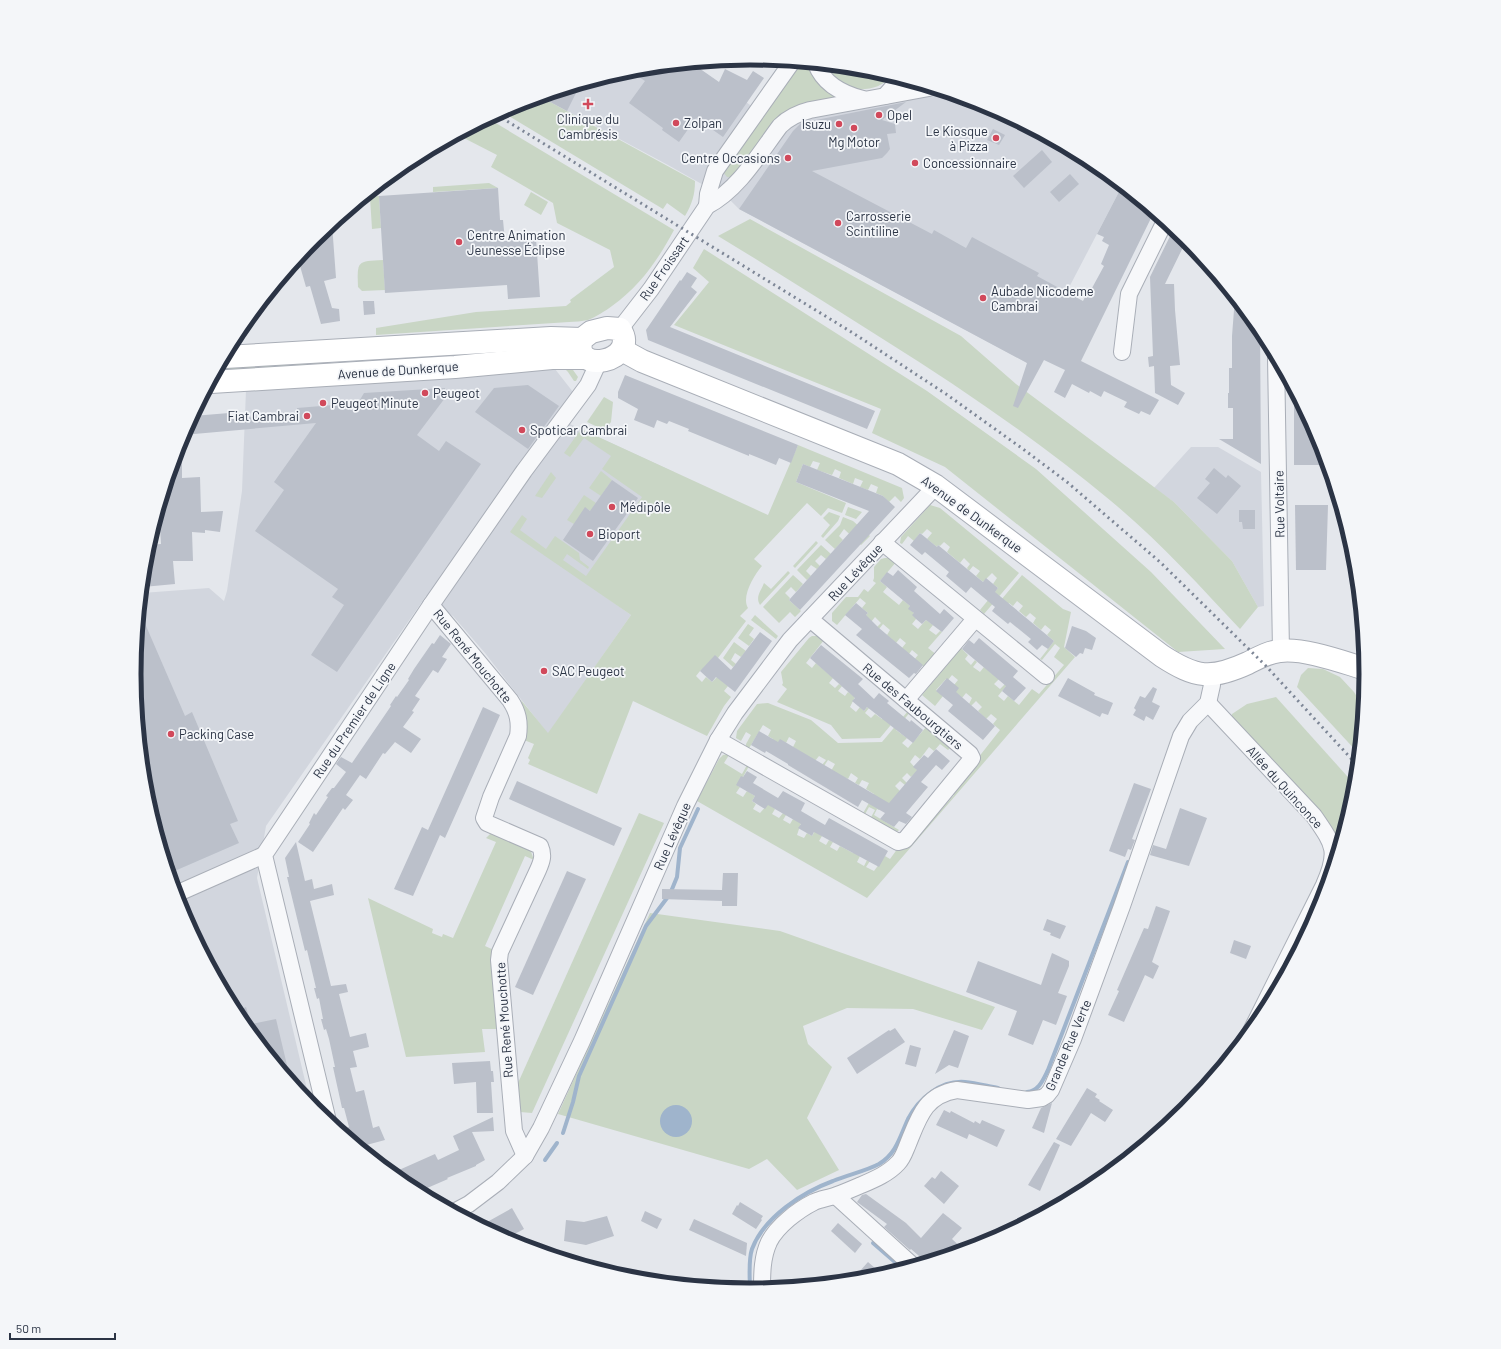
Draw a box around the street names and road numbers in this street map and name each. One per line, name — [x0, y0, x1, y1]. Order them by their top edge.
street label: Rue Froissart — [636, 233, 692, 303]
street label: Avenue de Dunkerque — [337, 358, 459, 382]
street label: Rue Voltaire — [1270, 470, 1288, 538]
street label: Avenue de Dunkerque — [918, 472, 1026, 556]
street label: Rue Lévêque — [824, 540, 886, 604]
street label: Rue René Mouchotte — [430, 606, 516, 706]
street label: Rue du Premier de Ligne — [309, 659, 399, 781]
street label: Rue des Faubourgtiers — [859, 659, 967, 753]
street label: Allée du Quinconce — [1244, 742, 1326, 832]
street label: Rue Lévêque — [650, 800, 694, 872]
street label: Rue René Mouchotte — [492, 962, 516, 1078]
street label: Grande Rue Verte — [1042, 997, 1094, 1093]

